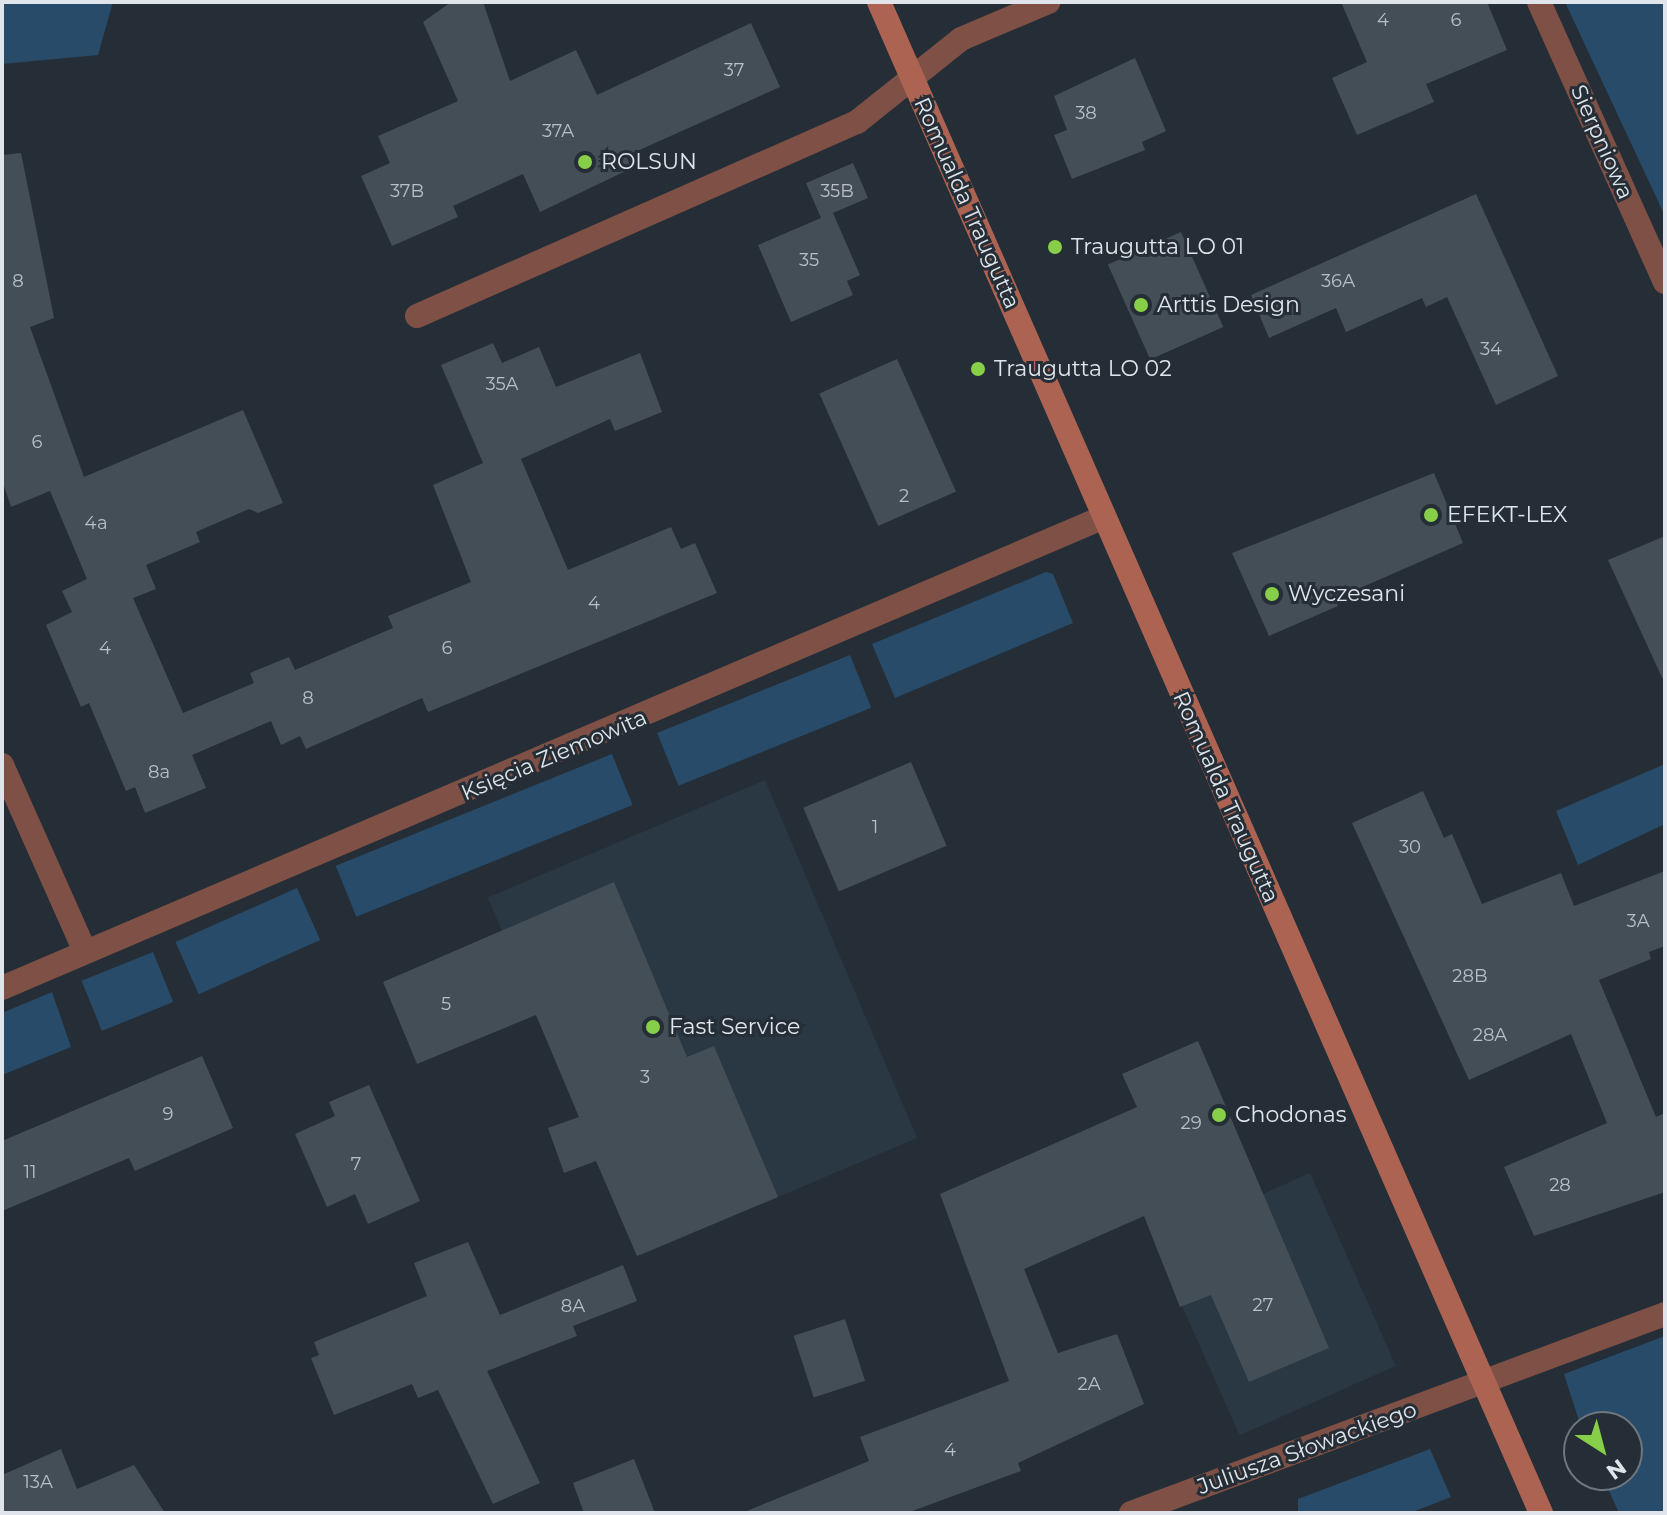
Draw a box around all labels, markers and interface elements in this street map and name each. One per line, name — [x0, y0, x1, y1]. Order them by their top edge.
house number: 4 — [1377, 9, 1389, 31]
house number: 6 — [1451, 9, 1461, 31]
house number: 37 — [724, 59, 744, 81]
street label: Sierpniowa — [1565, 81, 1639, 203]
street label: Romualda Traugutta — [909, 93, 1025, 313]
house number: 38 — [1075, 102, 1097, 124]
house number: 37A — [542, 120, 574, 142]
place label: ROLSUN — [601, 149, 697, 175]
marker: ROLSUN — [576, 153, 594, 171]
house number: 37B — [390, 180, 424, 202]
house number: 35B — [820, 180, 854, 202]
place label: Traugutta LO 01 — [1071, 234, 1244, 260]
marker: Traugutta LO 01 — [1046, 238, 1064, 256]
house number: 35 — [799, 249, 819, 271]
house number: 8 — [12, 270, 24, 292]
house number: 36A — [1321, 270, 1355, 292]
place label: Arttis Design — [1157, 292, 1300, 318]
marker: Arttis Design — [1132, 296, 1150, 314]
house number: 34 — [1480, 338, 1502, 360]
place label: Traugutta LO 02 — [994, 356, 1172, 382]
marker: Traugutta LO 02 — [969, 360, 987, 378]
house number: 35A — [485, 373, 519, 395]
house number: 6 — [32, 431, 42, 453]
house number: 2 — [899, 485, 909, 507]
place label: EFEKT-LEX — [1447, 502, 1568, 528]
marker: EFEKT-LEX — [1422, 506, 1440, 524]
house number: 4a — [84, 512, 108, 534]
place label: Wyczesani — [1288, 581, 1405, 607]
marker: Wyczesani — [1263, 585, 1281, 603]
house number: 4 — [588, 592, 600, 614]
house number: 4 — [99, 637, 111, 659]
house number: 6 — [442, 637, 452, 659]
house number: 8 — [302, 687, 314, 709]
street label: Romualda Traugutta — [1168, 687, 1284, 907]
street label: Księcia Ziemowita — [457, 704, 651, 806]
house number: 8a — [148, 761, 170, 783]
house number: 1 — [872, 816, 878, 838]
house number: 30 — [1399, 836, 1421, 858]
house number: 3A — [1626, 910, 1650, 932]
house number: 28B — [1452, 965, 1488, 987]
house number: 5 — [441, 993, 451, 1015]
place label: Fast Service — [669, 1014, 800, 1040]
marker: Fast Service — [644, 1018, 662, 1036]
house number: 28A — [1473, 1024, 1507, 1046]
house number: 3 — [640, 1066, 650, 1088]
place label: Chodonas — [1235, 1102, 1347, 1128]
house number: 9 — [163, 1103, 173, 1125]
marker: Chodonas — [1210, 1106, 1228, 1124]
house number: 29 — [1180, 1112, 1202, 1134]
house number: 7 — [351, 1153, 361, 1175]
house number: 11 — [24, 1161, 36, 1183]
house number: 28 — [1549, 1174, 1571, 1196]
house number: 27 — [1253, 1294, 1273, 1316]
house number: 8A — [561, 1295, 585, 1317]
house number: 2A — [1077, 1373, 1101, 1395]
street label: Juliusza Słowackiego — [1194, 1396, 1420, 1500]
north arrow — [1563, 1411, 1643, 1491]
house number: 4 — [944, 1439, 956, 1461]
text: N — [1601, 1453, 1631, 1485]
house number: 13A — [23, 1471, 53, 1493]

